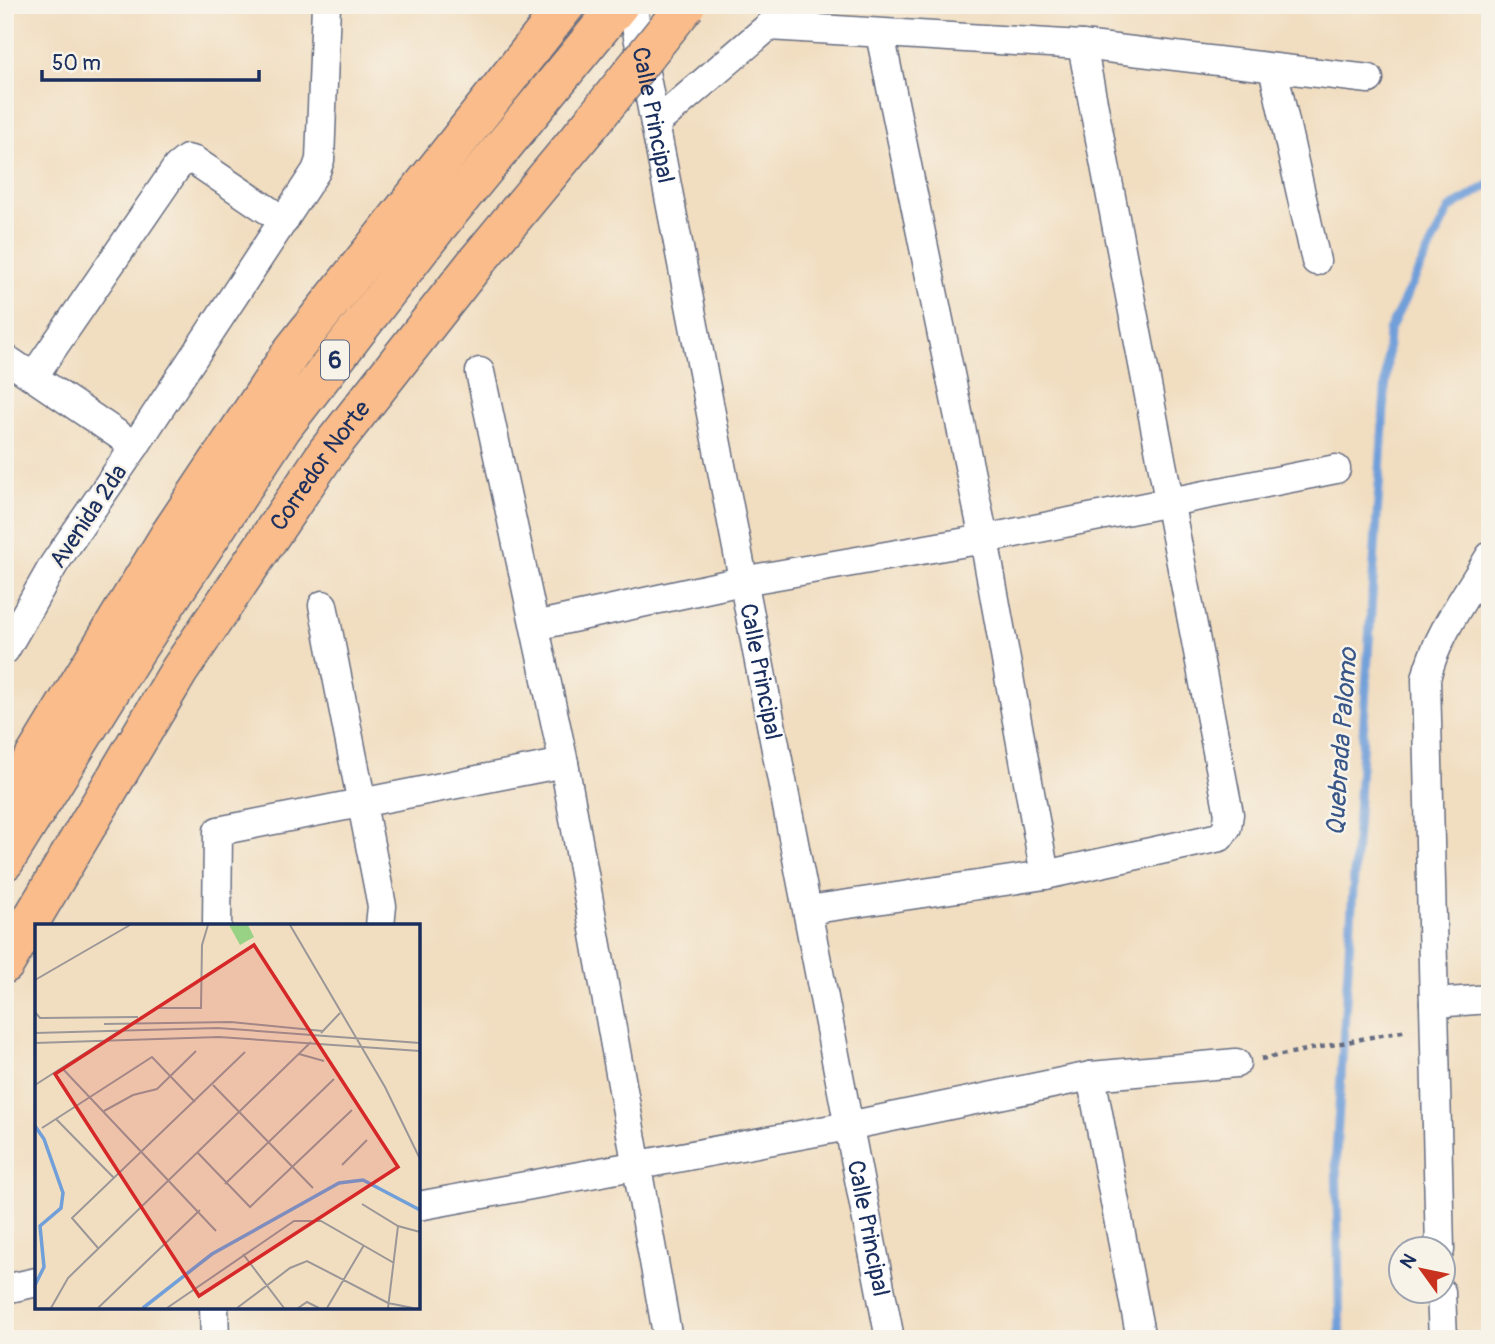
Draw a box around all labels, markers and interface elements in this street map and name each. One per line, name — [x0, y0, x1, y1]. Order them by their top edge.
scale bar — [42, 38, 259, 82]
street label: Calle Principal — [625, 44, 680, 186]
text: 50 m — [52, 50, 101, 77]
road number: 6 — [321, 340, 349, 380]
street label: Corredor Norte — [264, 395, 377, 536]
street label: Avenida 2da — [43, 459, 134, 574]
street label: Calle Principal — [733, 601, 788, 742]
water label: Quebrada Palomo — [1319, 645, 1365, 837]
inset map — [35, 924, 420, 1309]
street label: Calle Principal — [841, 1158, 895, 1299]
north arrow — [1386, 1236, 1456, 1306]
text: N — [1395, 1249, 1422, 1273]

